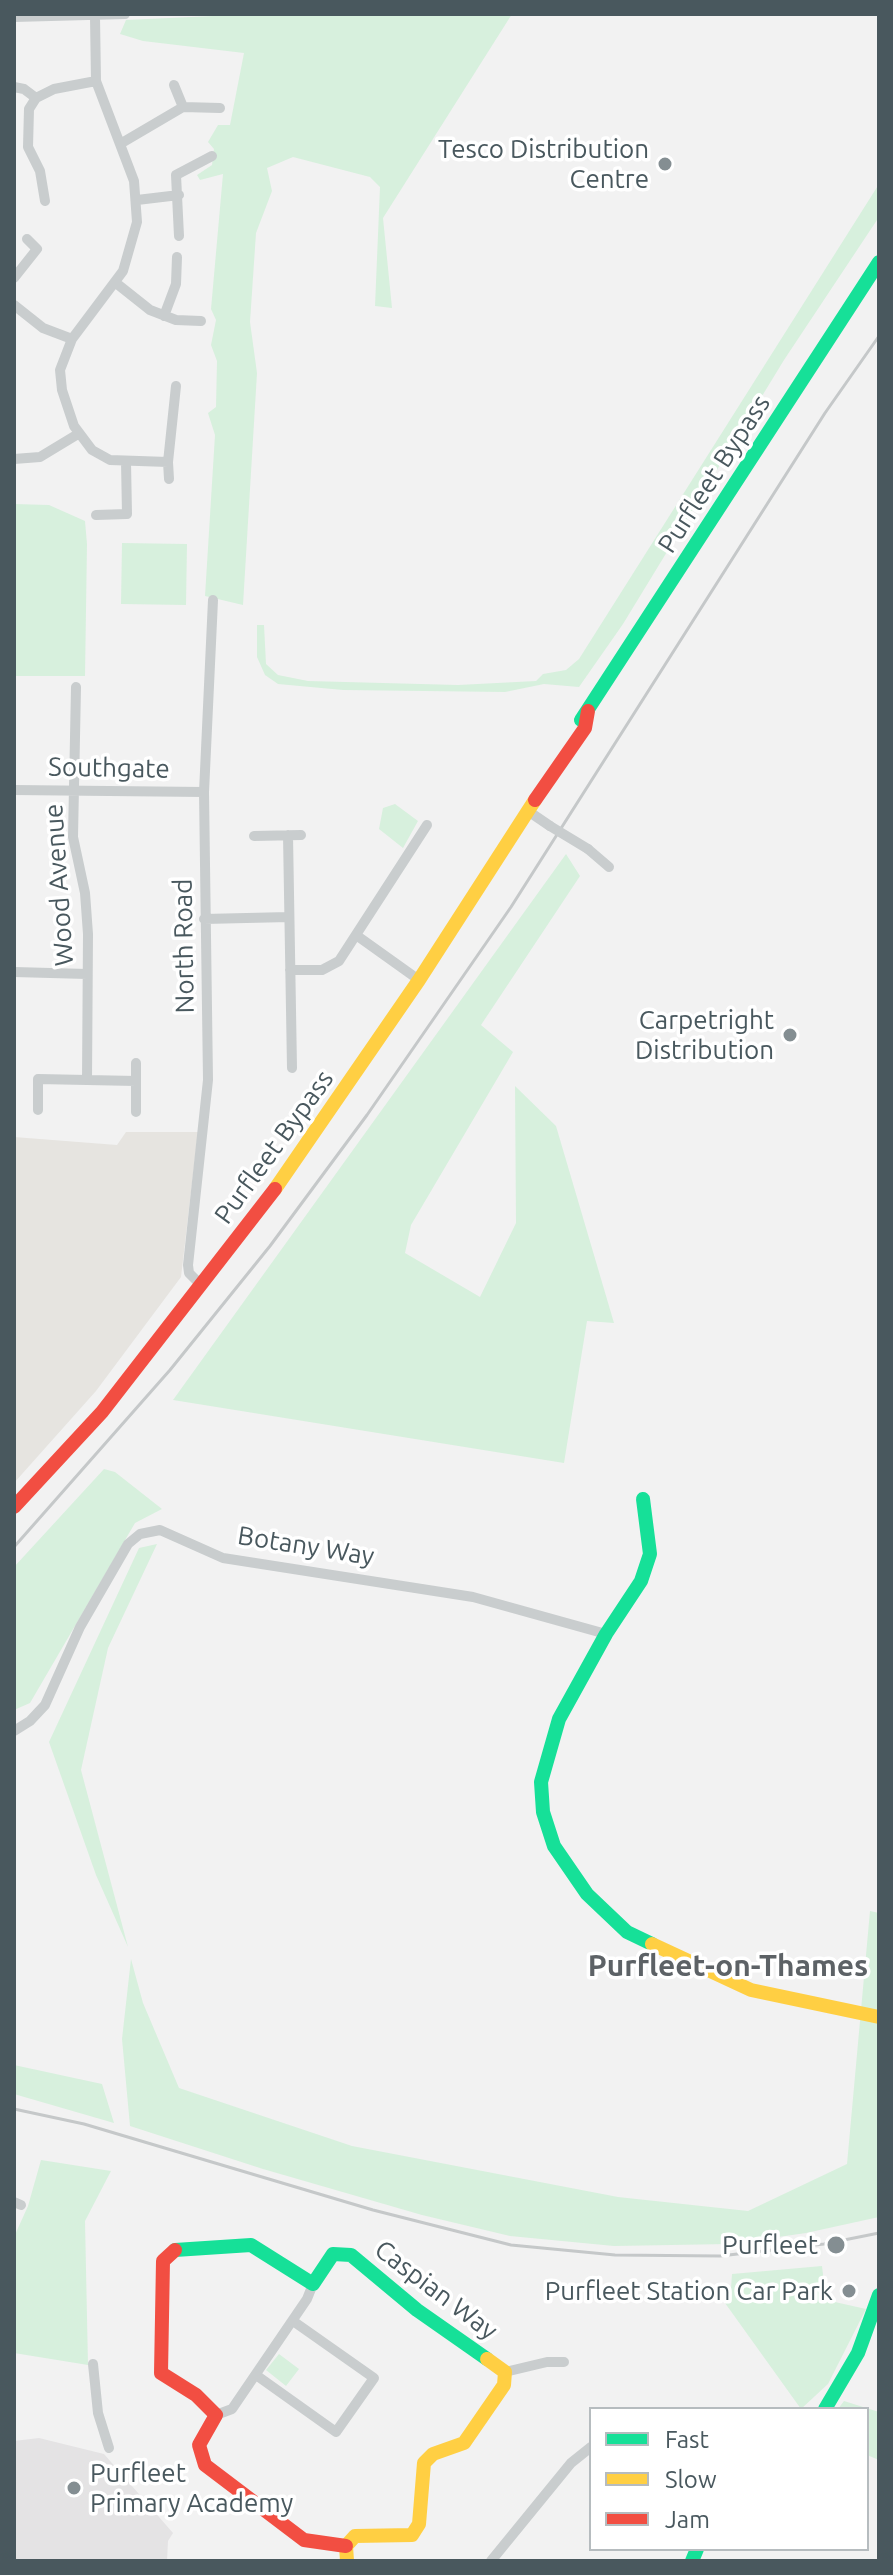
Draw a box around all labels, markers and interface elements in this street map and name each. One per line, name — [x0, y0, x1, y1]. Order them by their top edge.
place label: Tesco Distribution Centre — [438, 133, 649, 194]
marker: Tesco Distribution Centre — [656, 155, 674, 173]
street label: Purfleet Bypass — [651, 389, 777, 559]
street label: Southgate — [48, 751, 170, 785]
street label: Wood Avenue — [38, 803, 80, 967]
street label: North Road — [167, 878, 201, 1014]
place label: Carpetright Distribution — [635, 1004, 774, 1066]
marker: Carpetright Distribution — [781, 1026, 799, 1044]
street label: Purfleet Bypass — [208, 1064, 340, 1230]
street label: Botany Way — [236, 1520, 376, 1572]
district label: Purfleet-on-Thames — [588, 1948, 868, 1984]
place label: Purfleet — [722, 2229, 818, 2261]
street label: Caspian Way — [368, 2234, 504, 2346]
marker: Purfleet — [825, 2234, 847, 2256]
place label: Purfleet Station Car Park — [545, 2275, 833, 2307]
marker: Purfleet Station Car Park — [840, 2282, 858, 2300]
legend — [589, 2407, 869, 2551]
text: Fast — [665, 2426, 709, 2453]
place label: Purfleet Primary Academy — [90, 2457, 293, 2518]
text: Slow — [665, 2466, 717, 2493]
marker: Purfleet Primary Academy — [65, 2479, 83, 2497]
text: Jam — [665, 2506, 710, 2533]

